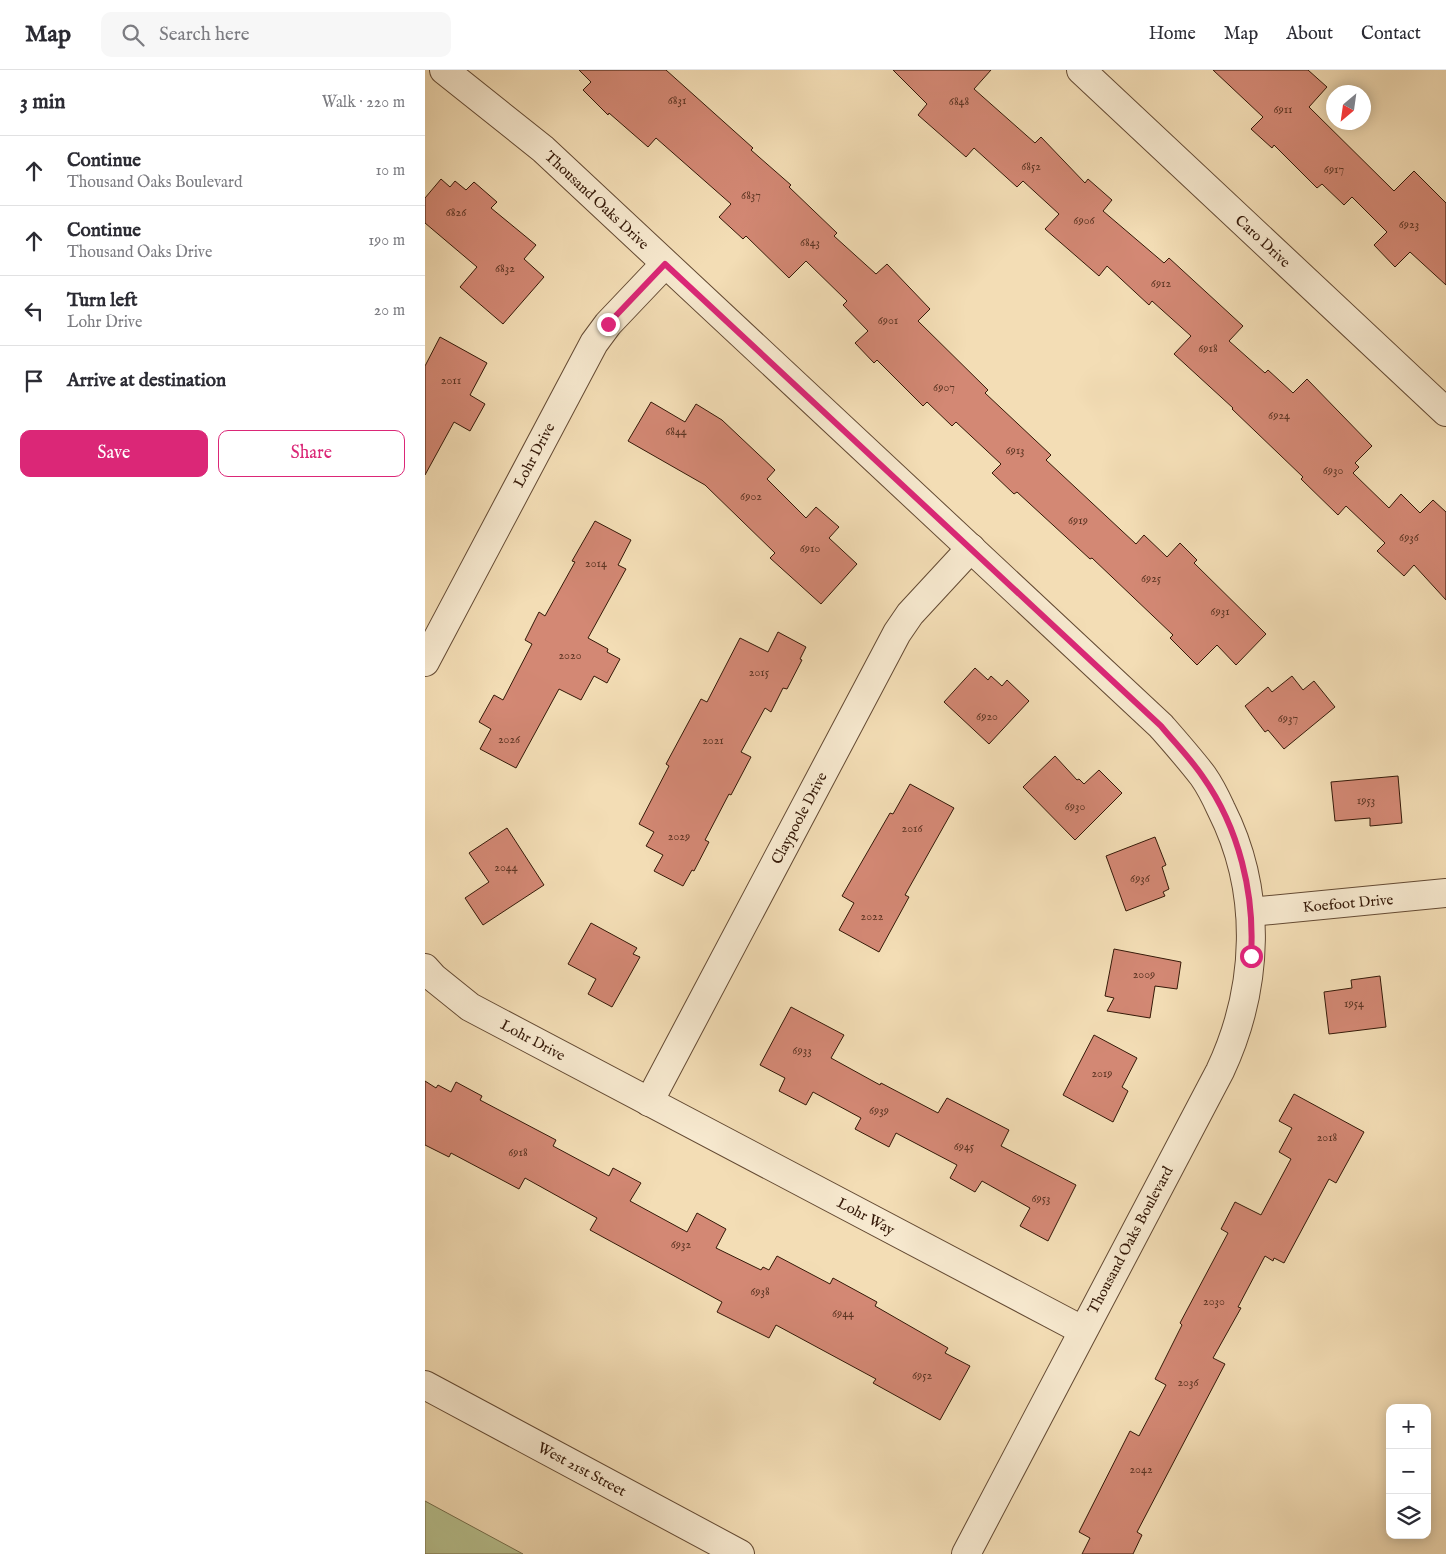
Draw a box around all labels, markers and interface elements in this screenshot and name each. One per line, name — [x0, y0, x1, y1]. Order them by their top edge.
search box — [101, 12, 451, 57]
text: Map — [25, 19, 71, 50]
icon: search — [119, 21, 147, 49]
text: Search here — [159, 23, 250, 47]
text: Home — [1149, 23, 1196, 46]
text: Map — [1224, 23, 1258, 46]
text: About — [1286, 23, 1333, 46]
text: Contact — [1361, 23, 1421, 46]
north arrow — [1326, 85, 1371, 130]
text: 3 min — [20, 89, 65, 116]
text: Walk · 220 m — [322, 93, 405, 113]
house number: 6831 — [668, 93, 686, 108]
house number: 6848 — [949, 94, 969, 109]
house number: 6911 — [1273, 102, 1293, 117]
street label: Thousand Oaks Drive — [540, 147, 653, 254]
text: Continue — [67, 149, 141, 173]
icon: ahead — [20, 157, 48, 185]
house number: 6852 — [1021, 159, 1041, 174]
text: 10 m — [375, 161, 405, 181]
house number: 6917 — [1324, 162, 1344, 177]
text: Thousand Oaks Boulevard — [67, 173, 242, 193]
house number: 6837 — [741, 188, 761, 203]
house number: 6826 — [446, 205, 467, 220]
street label: Caro Drive — [1231, 211, 1294, 272]
house number: 6906 — [1073, 213, 1096, 228]
house number: 6923 — [1399, 217, 1419, 232]
text: Continue — [67, 219, 141, 243]
icon: ahead — [20, 227, 48, 255]
text: 190 m — [368, 231, 405, 251]
house number: 6843 — [800, 235, 820, 250]
text: Thousand Oaks Drive — [67, 243, 212, 263]
house number: 6832 — [495, 261, 515, 276]
house number: 6912 — [1151, 276, 1172, 291]
text: Turn left — [67, 289, 138, 313]
icon: left — [20, 297, 48, 325]
text: 20 m — [374, 301, 405, 321]
text: Lohr Drive — [67, 313, 142, 333]
route end — [597, 313, 620, 336]
house number: 6901 — [878, 313, 898, 328]
house number: 6918 — [1198, 341, 1218, 356]
icon: arrive — [20, 367, 48, 395]
text: Arrive at destination — [67, 369, 226, 393]
house number: 2011 — [441, 373, 461, 388]
house number: 6907 — [933, 380, 955, 395]
house number: 6924 — [1268, 408, 1290, 423]
street label: Lohr Drive — [509, 420, 559, 491]
house number: 6844 — [665, 424, 687, 439]
button: Save — [20, 430, 208, 477]
button: Share — [218, 430, 405, 477]
house number: 6913 — [1005, 443, 1025, 458]
house number: 6930 — [1323, 463, 1343, 478]
house number: 6902 — [740, 489, 762, 504]
house number: 6919 — [1068, 513, 1088, 528]
house number: 6936 — [1399, 530, 1420, 545]
house number: 6910 — [800, 541, 820, 556]
house number: 2014 — [585, 556, 607, 571]
house number: 6925 — [1141, 571, 1162, 586]
house number: 6931 — [1210, 604, 1230, 619]
house number: 2020 — [558, 648, 582, 663]
house number: 2015 — [749, 665, 770, 680]
house number: 6920 — [976, 709, 998, 724]
house number: 6937 — [1278, 711, 1298, 726]
house number: 2026 — [498, 732, 521, 747]
house number: 2021 — [702, 733, 724, 748]
street label: Claypoole Drive — [767, 769, 832, 868]
house number: 1953 — [1357, 793, 1375, 808]
house number: 6930 — [1065, 799, 1085, 814]
house number: 2016 — [902, 821, 923, 836]
house number: 2029 — [668, 829, 690, 844]
house number: 2044 — [494, 860, 518, 875]
house number: 6936 — [1130, 871, 1151, 886]
street label: Koefoot Drive — [1302, 890, 1394, 917]
house number: 2022 — [861, 909, 884, 924]
route start — [1240, 945, 1263, 968]
house number: 2009 — [1133, 967, 1155, 982]
house number: 1954 — [1344, 996, 1364, 1011]
street label: Lohr Drive — [497, 1015, 568, 1065]
house number: 6933 — [792, 1043, 812, 1058]
house number: 2019 — [1091, 1066, 1113, 1081]
house number: 6939 — [869, 1103, 889, 1118]
house number: 2018 — [1317, 1130, 1338, 1145]
house number: 6945 — [954, 1139, 975, 1154]
house number: 6918 — [508, 1145, 528, 1160]
street label: Thousand Oaks Boulevard — [1083, 1162, 1178, 1317]
house number: 6953 — [1031, 1191, 1051, 1206]
street label: Lohr Way — [834, 1193, 898, 1240]
house number: 6932 — [671, 1237, 692, 1252]
house number: 6938 — [750, 1284, 770, 1299]
house number: 2030 — [1203, 1294, 1225, 1309]
house number: 6944 — [832, 1306, 854, 1321]
house number: 6952 — [912, 1368, 932, 1383]
house number: 2036 — [1177, 1375, 1199, 1390]
map controls — [1386, 1404, 1431, 1539]
button: + — [1386, 1404, 1431, 1449]
street label: West 21st Street — [534, 1438, 629, 1501]
button: − — [1386, 1449, 1431, 1494]
house number: 2042 — [1129, 1462, 1153, 1477]
button: layers — [1386, 1494, 1431, 1539]

